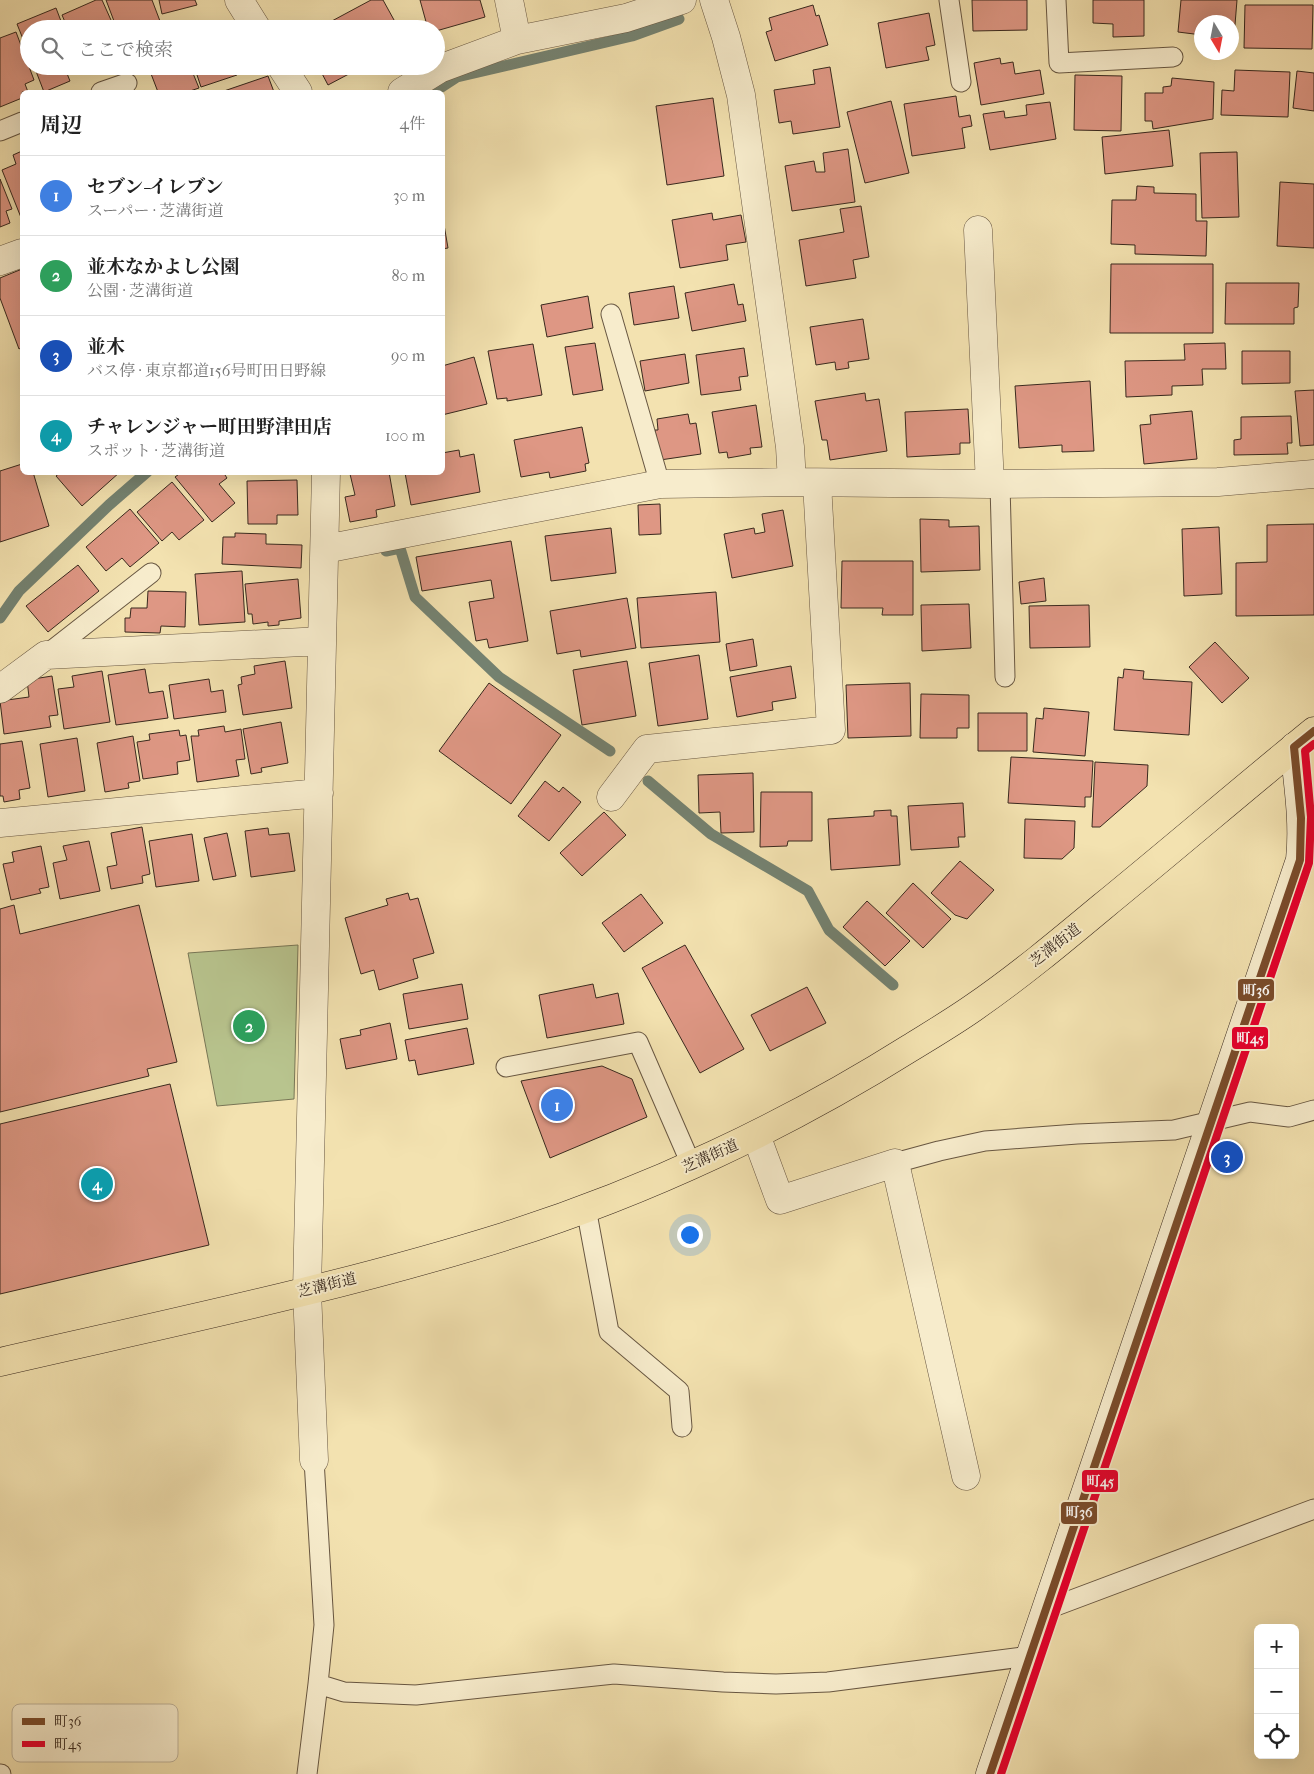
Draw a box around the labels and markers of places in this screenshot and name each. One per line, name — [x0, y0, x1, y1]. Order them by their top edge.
pin: 2 — [233, 1007, 265, 1045]
pin: 1 — [541, 1086, 573, 1124]
pin: 3 — [1211, 1138, 1243, 1176]
pin: 4 — [81, 1165, 113, 1203]

